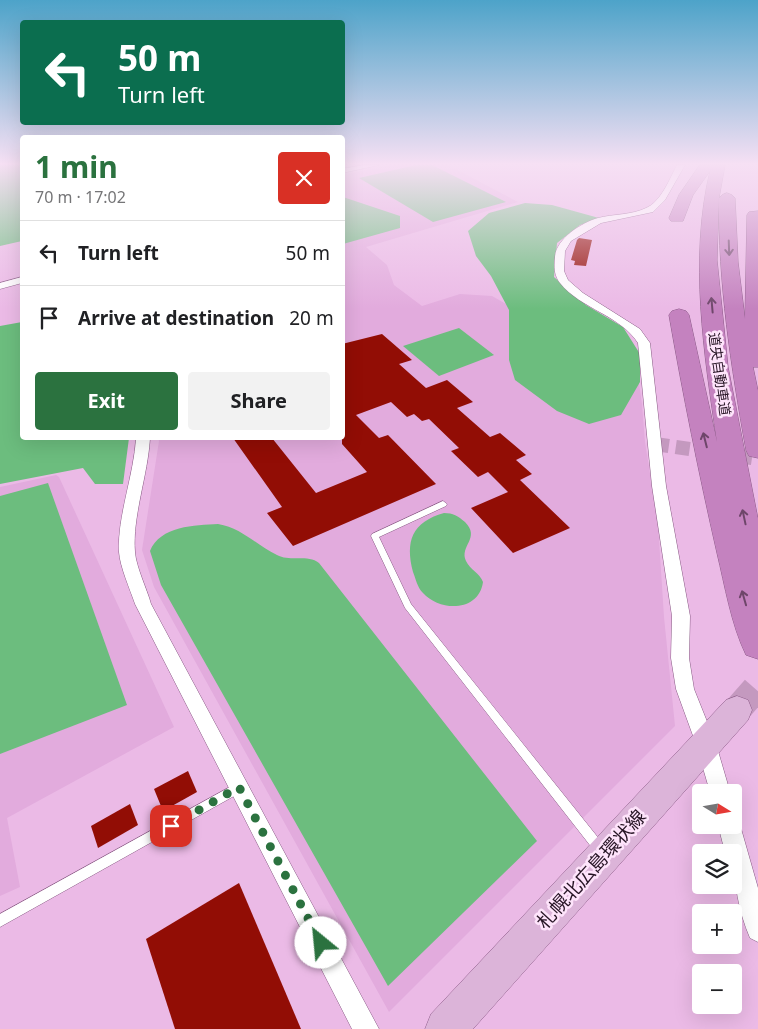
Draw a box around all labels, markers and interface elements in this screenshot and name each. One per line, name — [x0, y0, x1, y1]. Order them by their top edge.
text: 50 m — [118, 34, 201, 81]
icon: left — [35, 40, 100, 105]
text: Turn left — [118, 79, 205, 109]
text: 1 min — [35, 146, 118, 187]
button: close — [278, 152, 330, 204]
text: 70 m · 17:02 — [35, 186, 126, 208]
icon: left — [35, 239, 63, 267]
text: Turn left — [78, 240, 159, 266]
text: 50 m — [286, 240, 330, 266]
one-way arrow — [724, 240, 733, 256]
one-way arrow — [707, 297, 716, 313]
icon: arrive — [35, 304, 63, 332]
text: Arrive at destination — [78, 305, 274, 331]
text: 20 m — [289, 305, 334, 331]
street label: 道央自動車道 — [705, 331, 735, 417]
button: Exit — [35, 372, 178, 430]
button: Share — [188, 372, 330, 430]
one-way arrow — [700, 433, 709, 449]
one-way arrow — [739, 510, 748, 526]
one-way arrow — [738, 591, 748, 607]
north arrow — [692, 784, 742, 834]
map controls — [692, 784, 742, 1014]
street label: 札幌北広島環状線 — [530, 804, 652, 934]
pin — [150, 805, 192, 847]
icon: arrive — [157, 812, 185, 840]
button: layers — [692, 844, 742, 894]
button: + — [692, 904, 742, 954]
position arrow — [294, 916, 346, 968]
button: − — [692, 964, 742, 1014]

